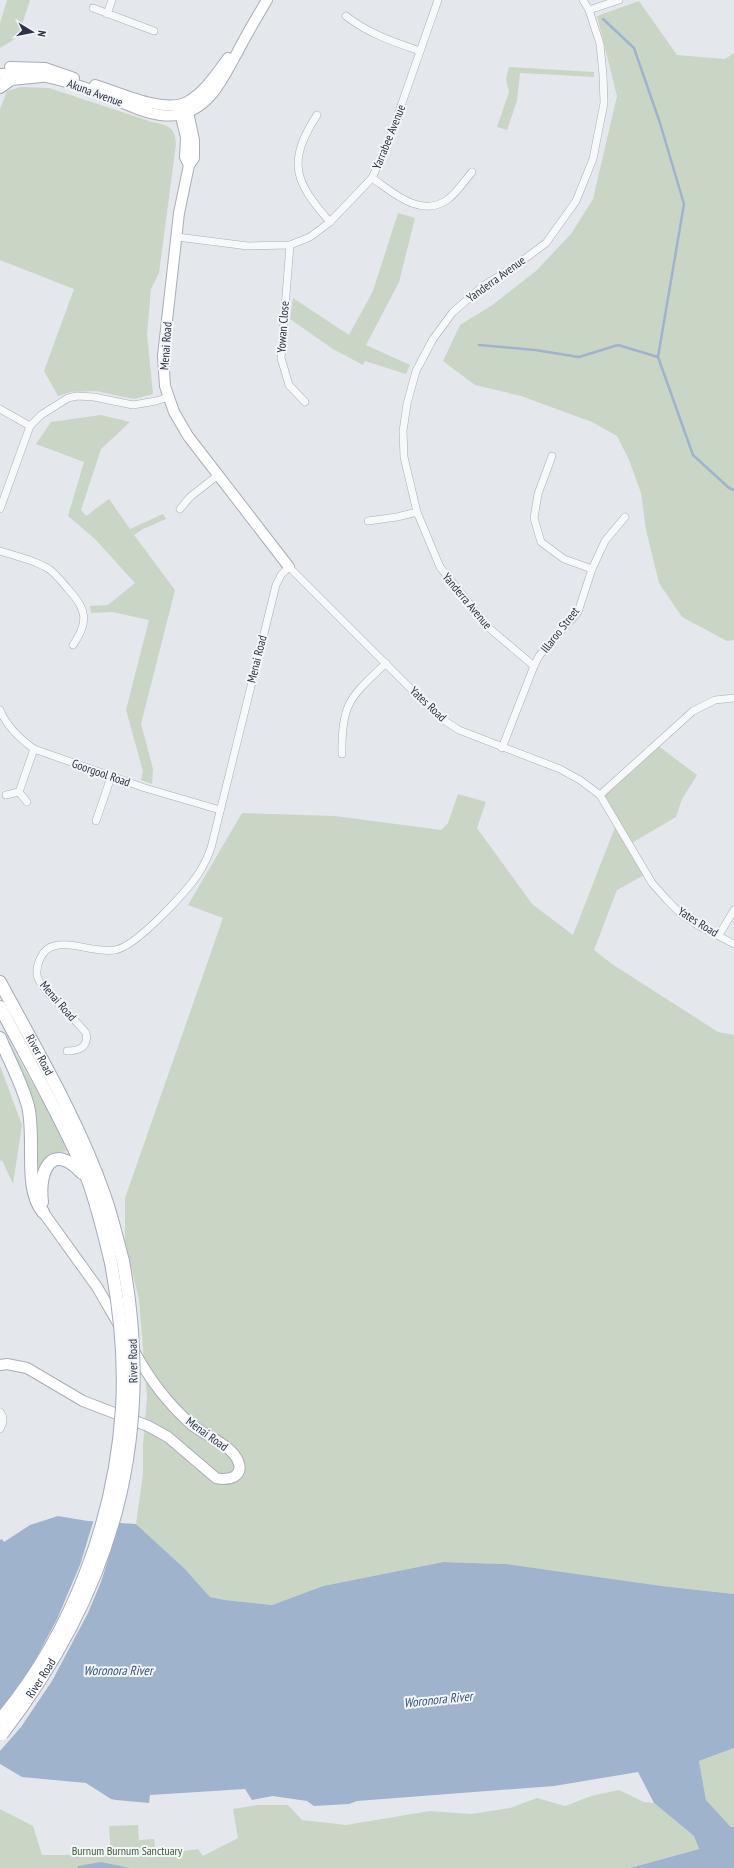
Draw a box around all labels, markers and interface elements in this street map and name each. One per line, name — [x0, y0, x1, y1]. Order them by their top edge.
north arrow — [12, 12, 52, 52]
text: N — [34, 30, 49, 38]
street label: Akuna Avenue — [65, 76, 125, 110]
street label: Yarrabee Avenue — [369, 102, 408, 171]
street label: Yanderra Avenue — [463, 252, 528, 305]
street label: Yowan Close — [273, 301, 292, 353]
street label: Menai Road — [156, 321, 175, 371]
street label: Yanderra Avenue — [439, 569, 495, 632]
street label: Illaroo Street — [537, 603, 583, 656]
street label: Menai Road — [243, 634, 270, 684]
street label: Yates Road — [407, 683, 450, 724]
street label: Goorgool Road — [70, 756, 132, 790]
street label: Yates Road — [675, 903, 721, 940]
street label: Menai Road — [37, 978, 80, 1024]
street label: River Road — [23, 1032, 57, 1078]
street label: River Road — [125, 1339, 140, 1383]
street label: Menai Road — [183, 1413, 231, 1454]
street label: River Road — [22, 1655, 59, 1701]
water label: Woronora River — [84, 1662, 155, 1679]
water label: Woronora River — [403, 1687, 476, 1712]
park label: Burnum Burnum Sanctuary — [72, 1843, 183, 1858]

